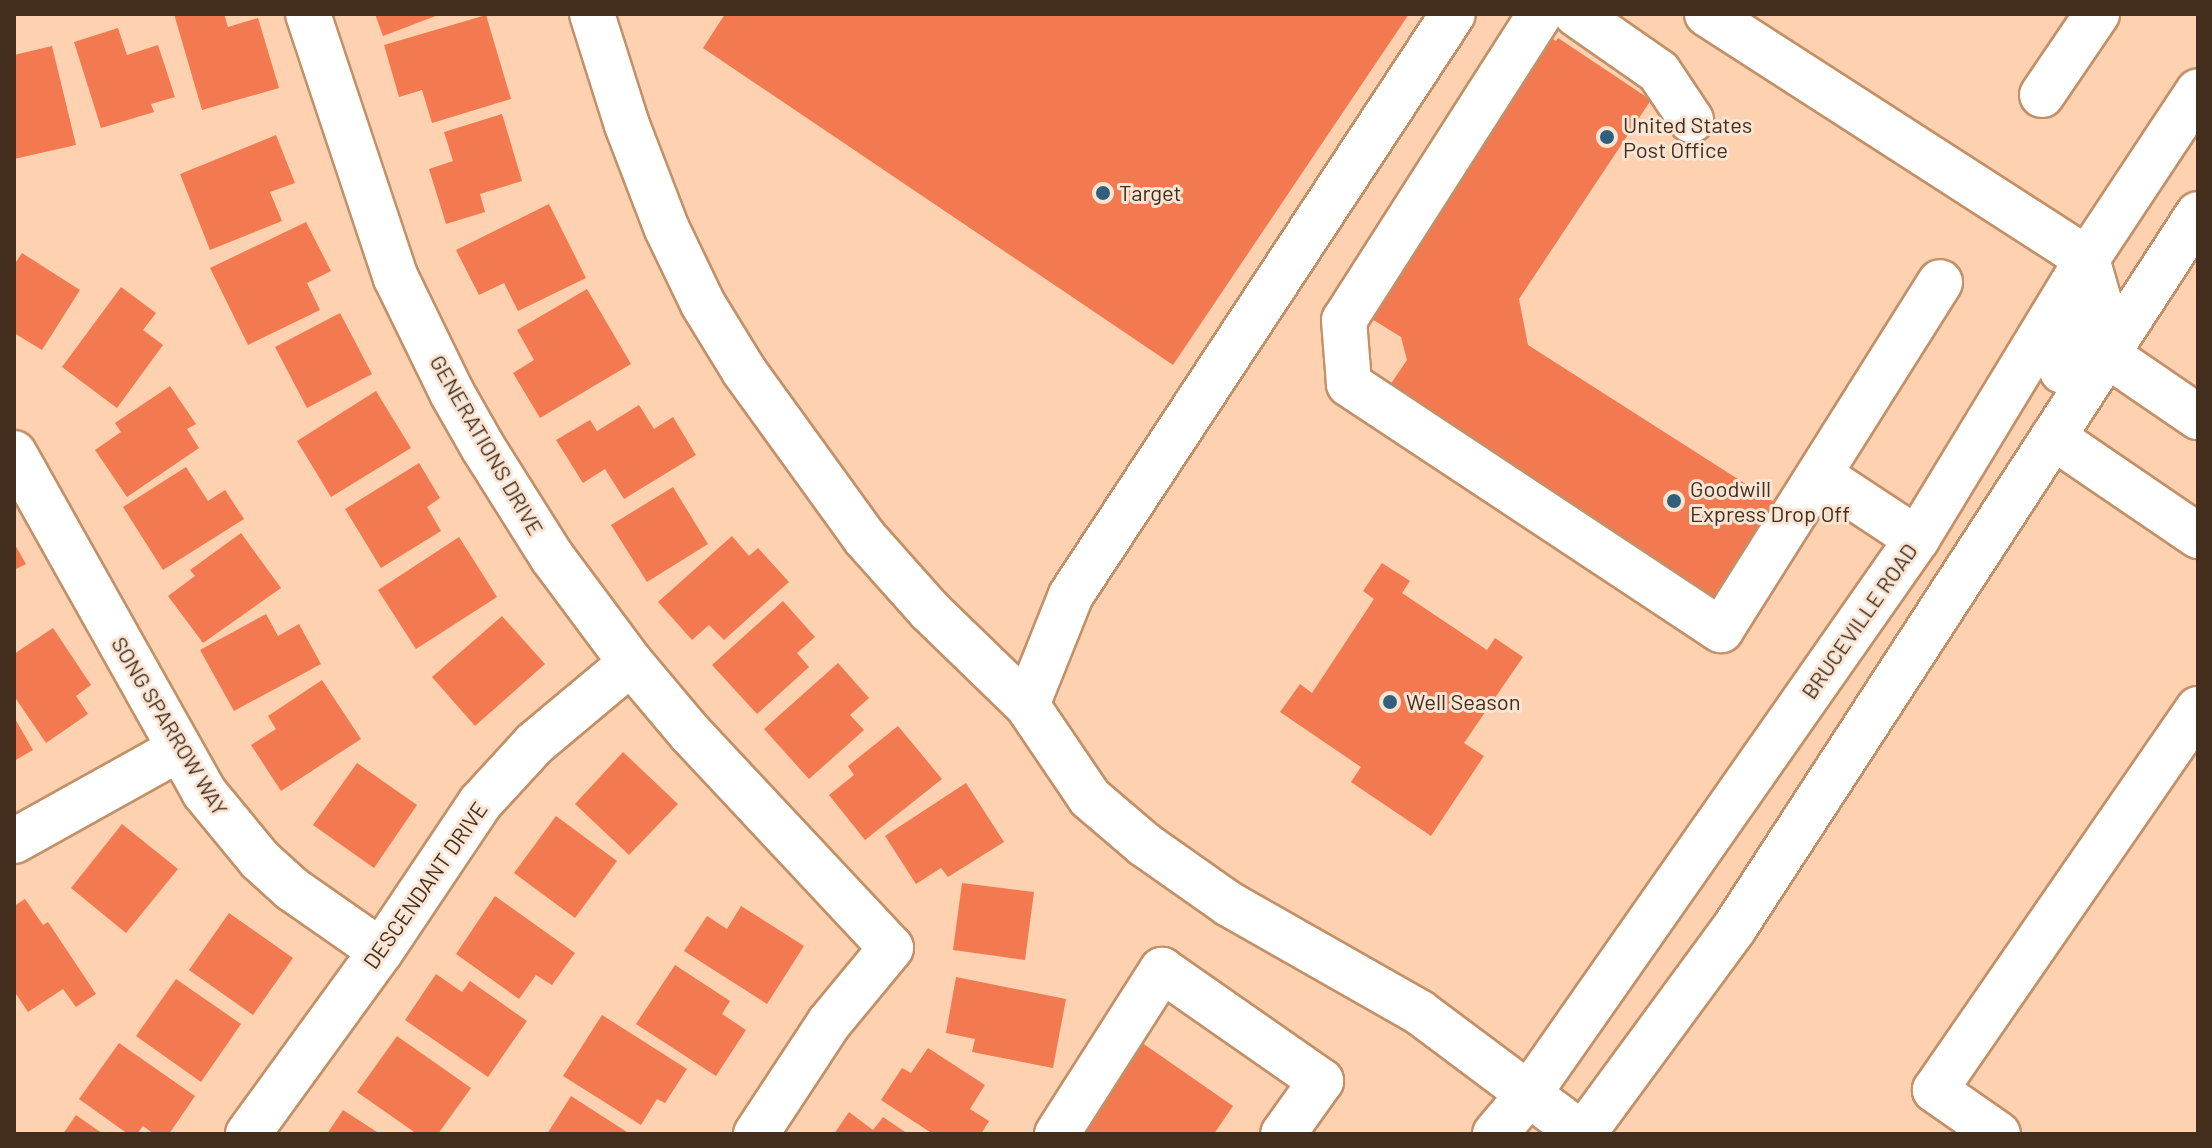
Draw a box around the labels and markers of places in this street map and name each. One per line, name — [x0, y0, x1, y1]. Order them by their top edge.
place label: United States Post Office — [1623, 111, 1752, 162]
marker: United States Post Office — [1598, 128, 1616, 146]
place label: Target — [1119, 180, 1182, 206]
marker: Target — [1094, 184, 1112, 202]
place label: Goodwill Express Drop Off — [1690, 475, 1850, 526]
marker: Goodwill Express Drop Off — [1665, 492, 1683, 510]
place label: Well Season — [1406, 689, 1521, 715]
marker: Well Season — [1381, 693, 1399, 711]

